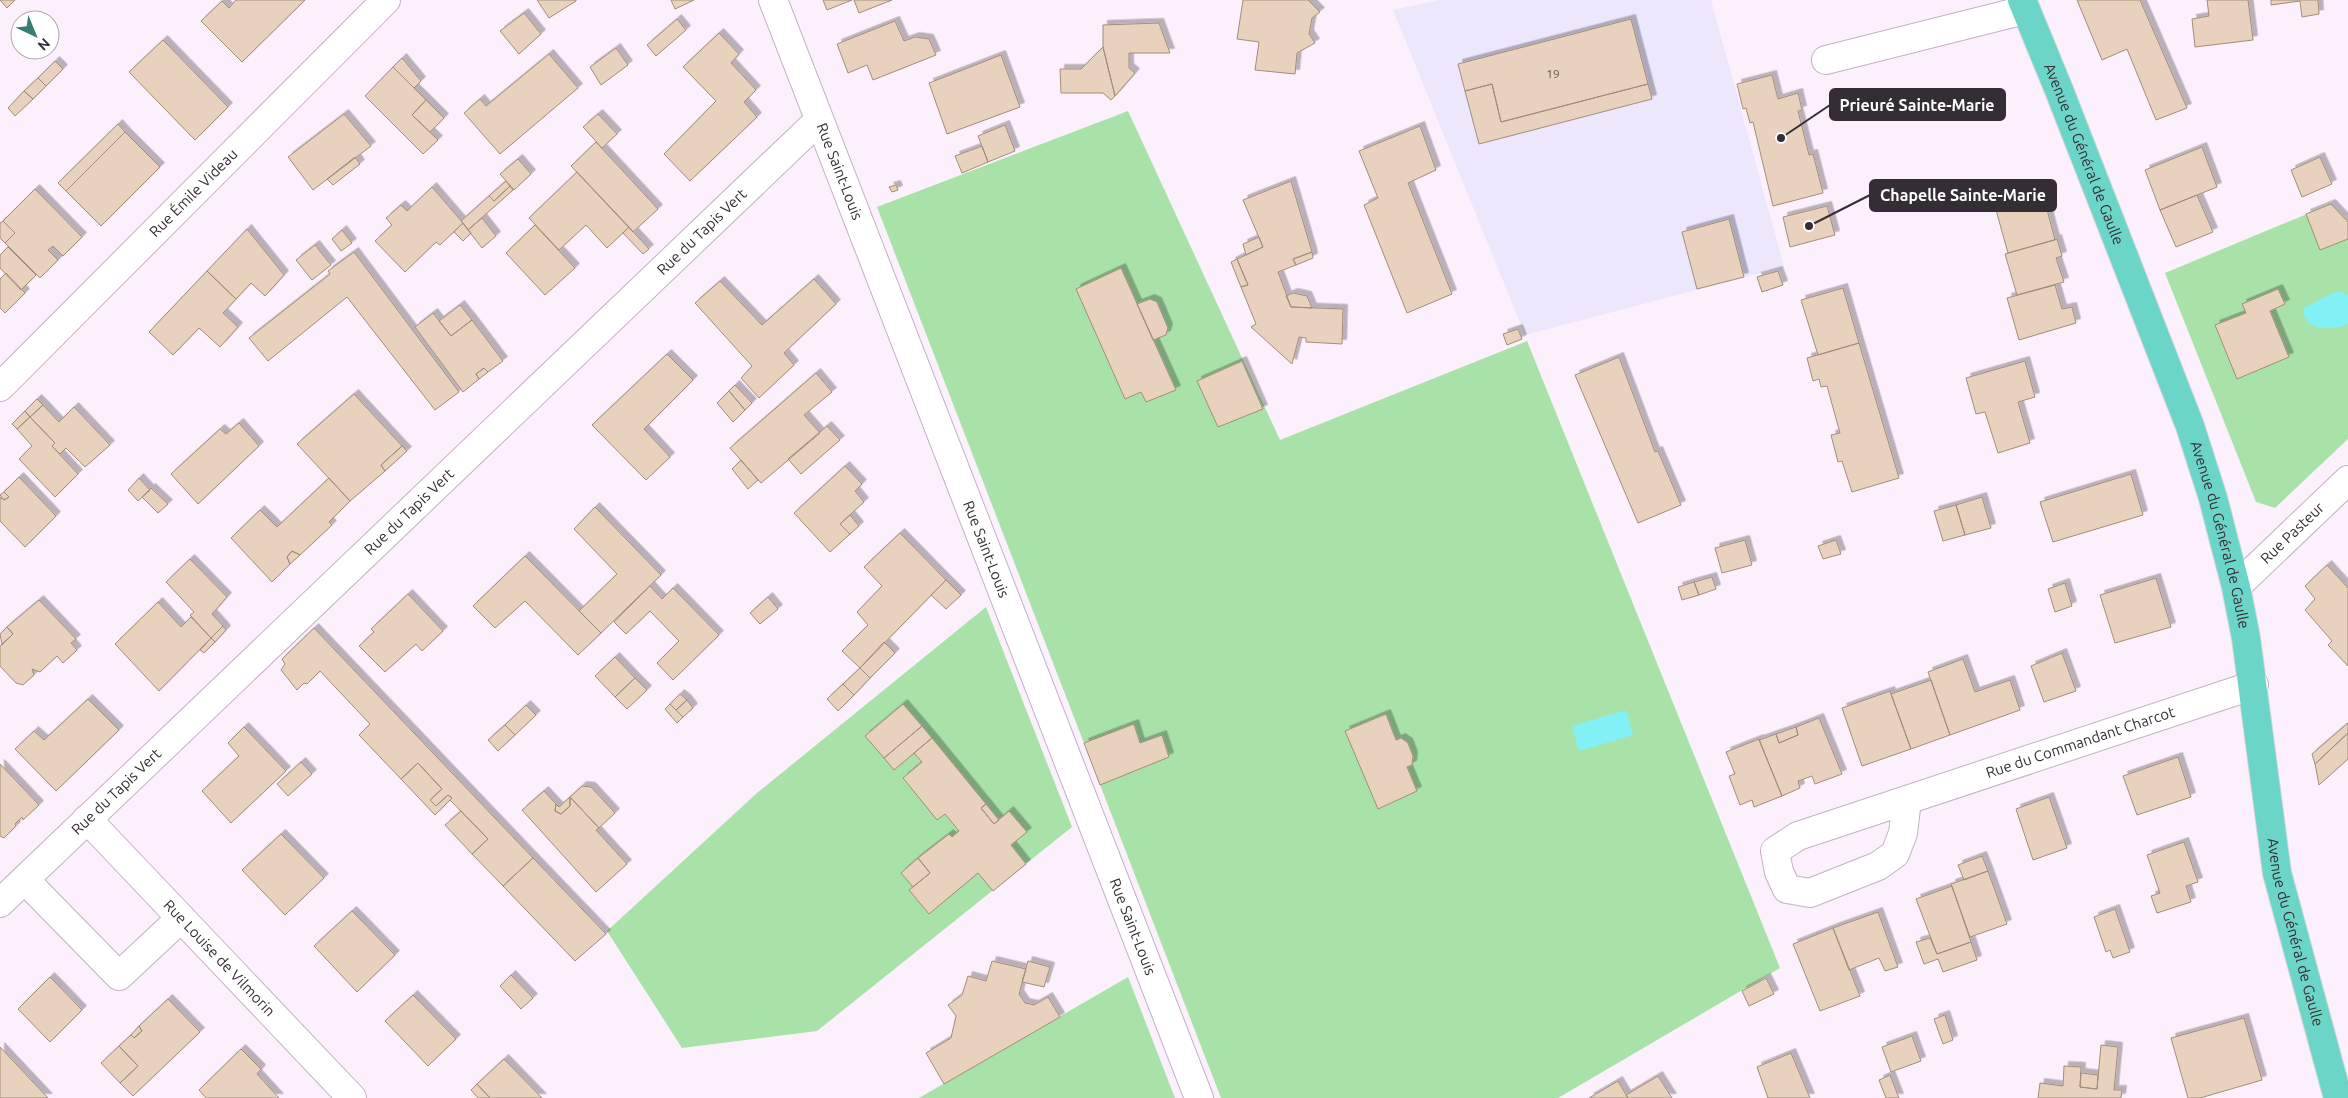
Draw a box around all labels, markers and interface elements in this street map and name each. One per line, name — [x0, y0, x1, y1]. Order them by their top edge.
north arrow — [10, 10, 60, 60]
text: N — [35, 35, 53, 54]
street label: Avenue du Général de Gaulle — [2041, 61, 2127, 247]
house number: 19 — [1546, 67, 1560, 80]
callout: Prieuré Sainte-Marie — [1830, 89, 2005, 120]
text: Prieuré Sainte-Marie — [1839, 96, 1995, 114]
street label: Rue Saint-Louis — [814, 120, 866, 222]
street label: Rue Émile Videau — [146, 145, 241, 240]
callout: Chapelle Sainte-Marie — [1870, 180, 2056, 211]
street label: Rue du Tapis Vert — [653, 185, 750, 278]
text: Chapelle Sainte-Marie — [1880, 186, 2046, 204]
street label: Avenue du Général de Gaulle — [2187, 439, 2253, 630]
street label: Rue du Tapis Vert — [361, 465, 457, 558]
street label: Rue Saint-Louis — [960, 498, 1013, 600]
street label: Rue Pasteur — [2257, 498, 2327, 567]
street label: Rue du Commandant Charcot — [1984, 703, 2177, 781]
street label: Rue du Tapis Vert — [68, 745, 164, 838]
street label: Avenue du Général de Gaulle — [2264, 837, 2327, 1028]
street label: Rue Saint-Louis — [1107, 876, 1159, 977]
street label: Rue Louise de Vilmorin — [160, 896, 279, 1020]

